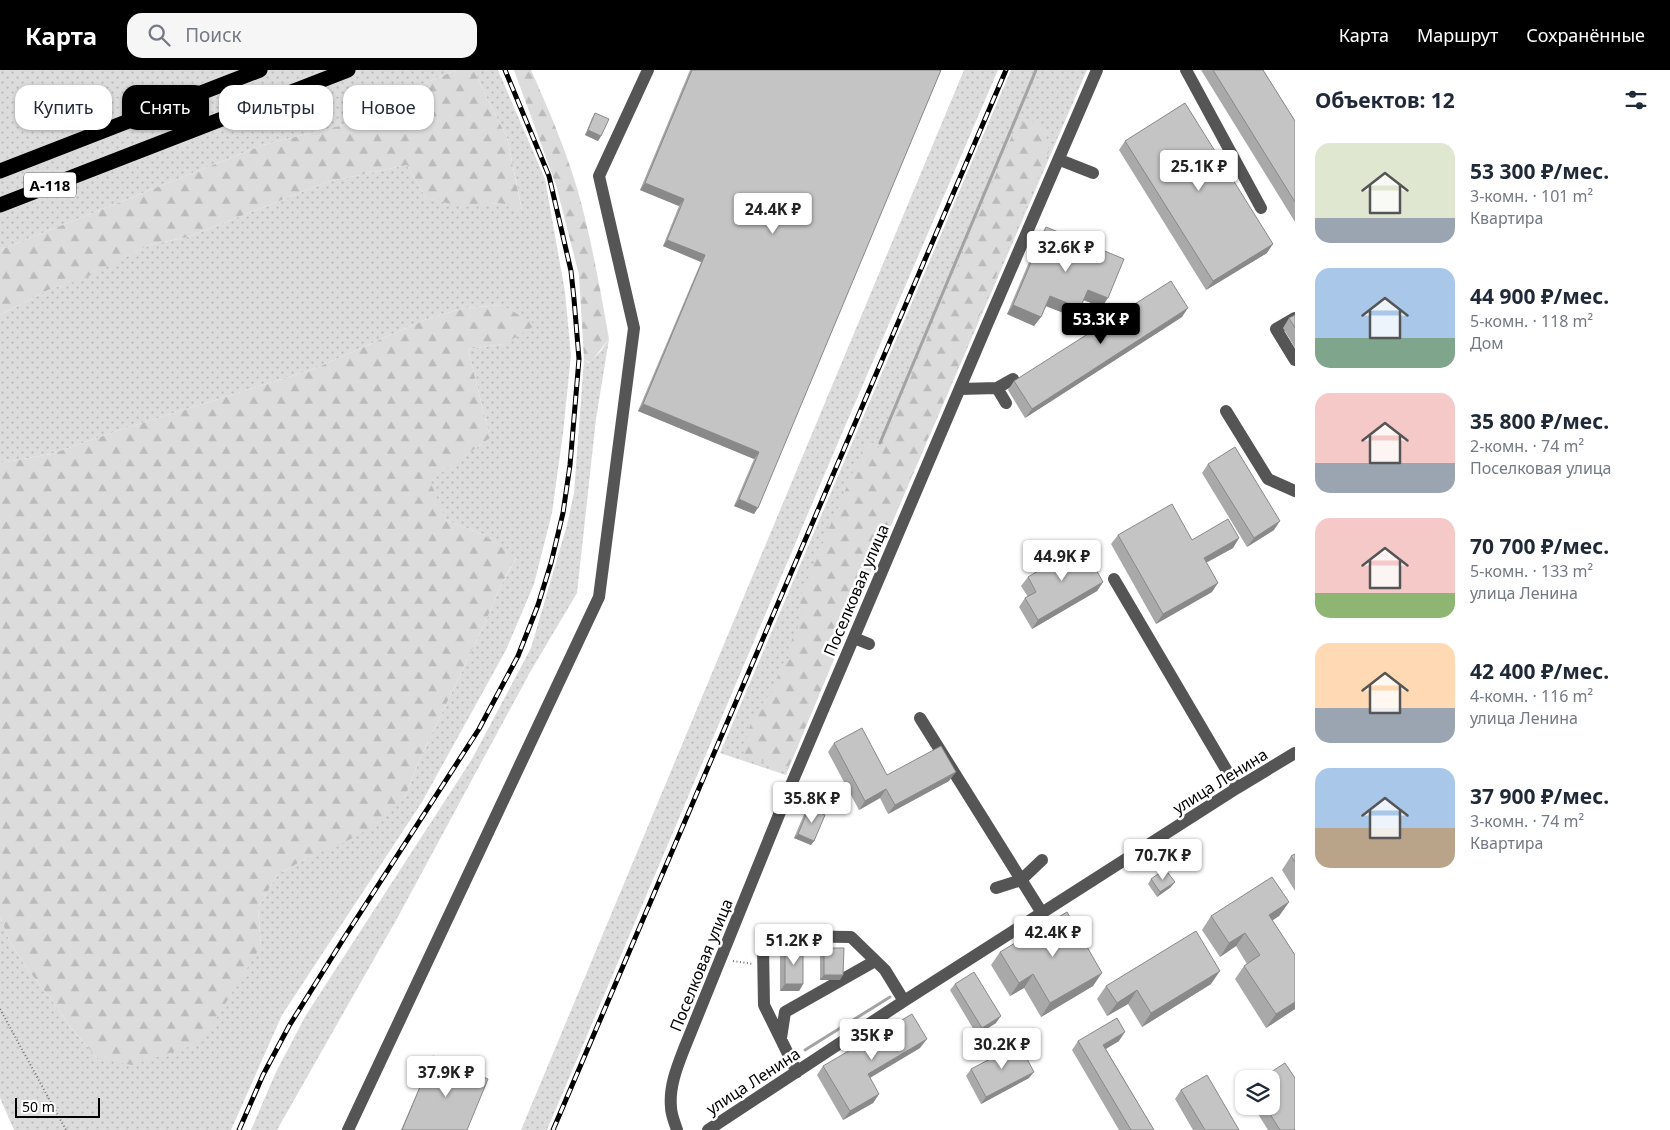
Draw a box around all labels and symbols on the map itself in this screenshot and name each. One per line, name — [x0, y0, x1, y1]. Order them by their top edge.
pin: 25.1K ₽ — [1153, 150, 1245, 192]
road number: А-118 — [24, 172, 76, 198]
pin: 24.4K ₽ — [727, 192, 819, 235]
pin: 32.6K ₽ — [1020, 230, 1112, 273]
pin: 53.3K ₽ — [1055, 302, 1147, 345]
street label: Поселковая улица — [818, 521, 894, 659]
pin: 44.9K ₽ — [1016, 540, 1108, 582]
street label: улица Ленина — [1168, 743, 1272, 819]
pin: 35.8K ₽ — [766, 782, 858, 824]
pin: 70.7K ₽ — [1117, 838, 1209, 881]
street label: Поселковая улица — [664, 895, 738, 1035]
pin: 42.4K ₽ — [1007, 916, 1099, 958]
pin: 51.2K ₽ — [748, 924, 840, 966]
pin: 35K ₽ — [837, 1018, 907, 1061]
pin: 30.2K ₽ — [956, 1028, 1048, 1070]
street label: улица Ленина — [702, 1042, 804, 1120]
pin: 37.9K ₽ — [400, 1056, 492, 1098]
scale bar — [15, 1095, 100, 1118]

